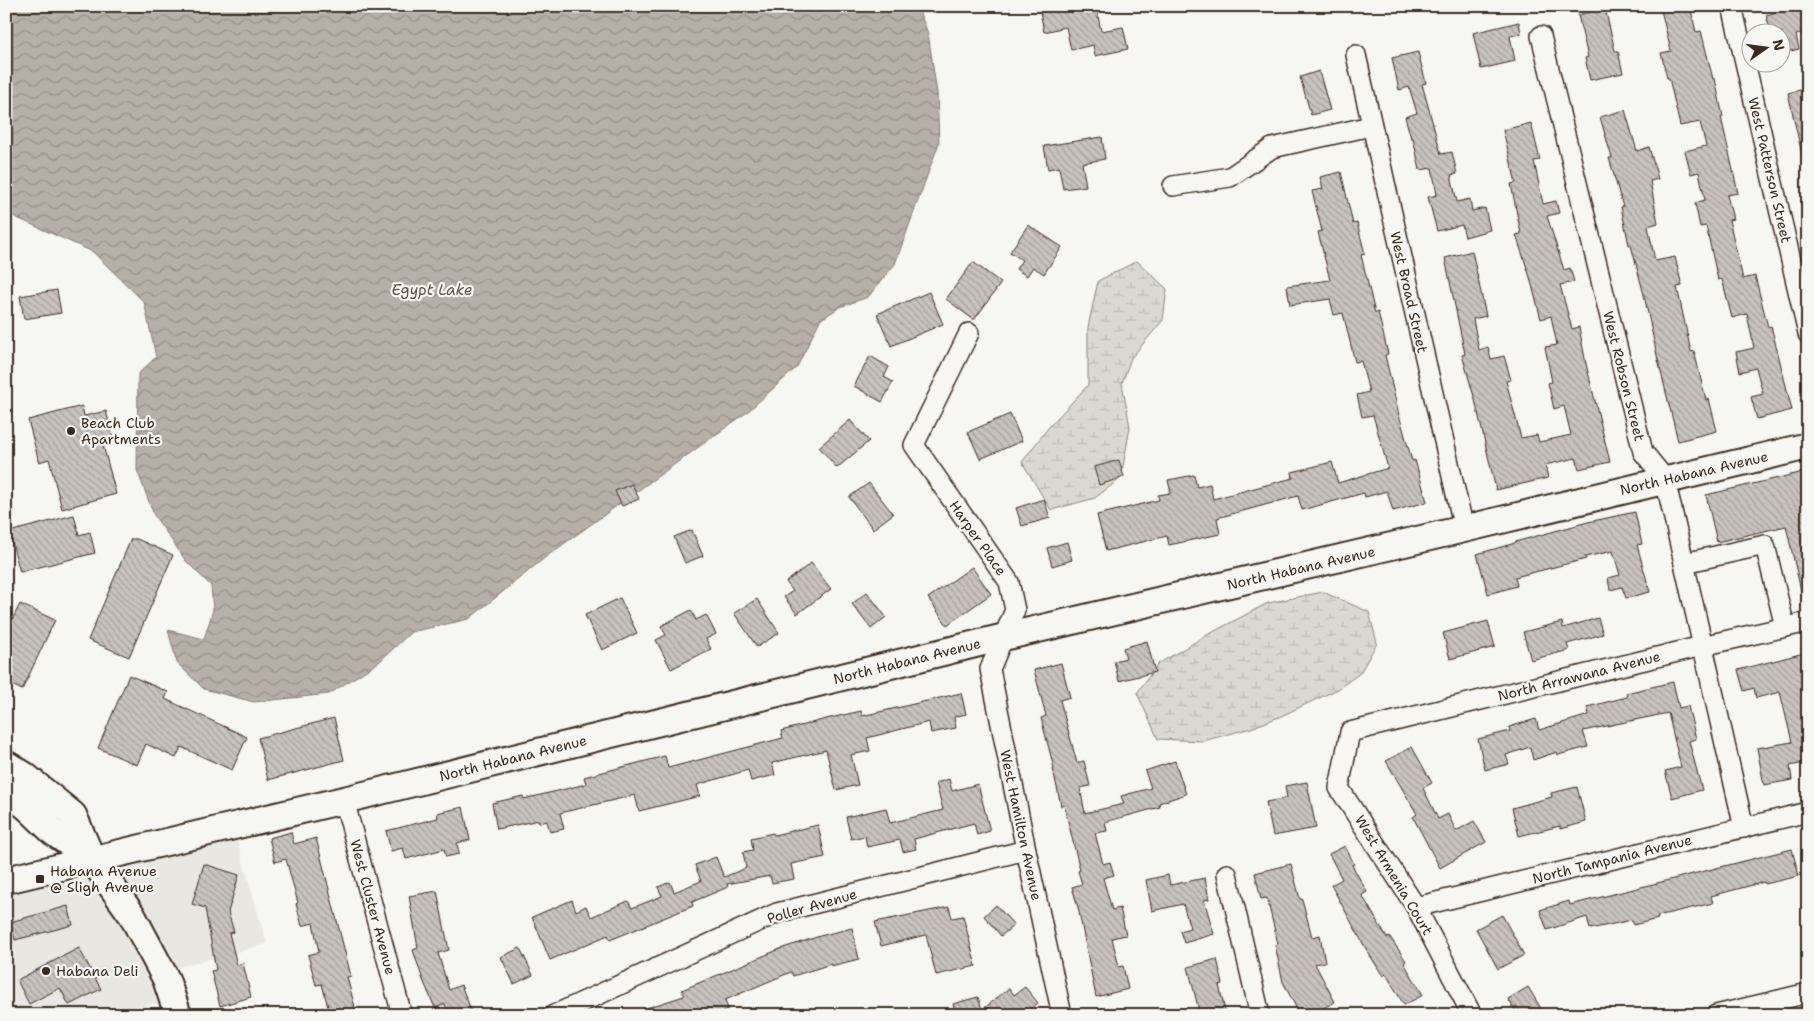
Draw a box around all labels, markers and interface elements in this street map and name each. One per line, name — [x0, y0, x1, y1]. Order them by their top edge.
north arrow — [1742, 22, 1792, 72]
text: N — [1769, 37, 1789, 52]
street label: West Patterson Street — [1744, 95, 1796, 245]
street label: West Broad Street — [1386, 230, 1432, 354]
water label: Egypt Lake — [391, 280, 473, 300]
street label: West Robson Street — [1599, 309, 1649, 443]
place label: Beach Club Apartments — [81, 414, 161, 448]
marker: Beach Club Apartments — [65, 425, 77, 437]
street label: North Habana Avenue — [1618, 447, 1770, 499]
street label: Harper Place — [946, 497, 1011, 579]
street label: North Habana Avenue — [1225, 542, 1377, 594]
street label: North Habana Avenue — [831, 634, 983, 688]
street label: North Arrawana Avenue — [1496, 647, 1662, 705]
street label: North Habana Avenue — [437, 731, 589, 785]
street label: West Hamilton Avenue — [996, 748, 1046, 902]
street label: West Armenia Court — [1351, 812, 1437, 938]
street label: North Tampania Avenue — [1530, 830, 1694, 888]
street label: West Cluster Avenue — [346, 837, 400, 977]
place label: Habana Avenue @ Sligh Avenue — [50, 862, 157, 896]
marker: Habana Avenue @ Sligh Avenue — [34, 873, 46, 885]
street label: Poller Avenue — [765, 885, 859, 927]
place label: Habana Deli — [56, 962, 139, 980]
marker: Habana Deli — [40, 965, 52, 977]

